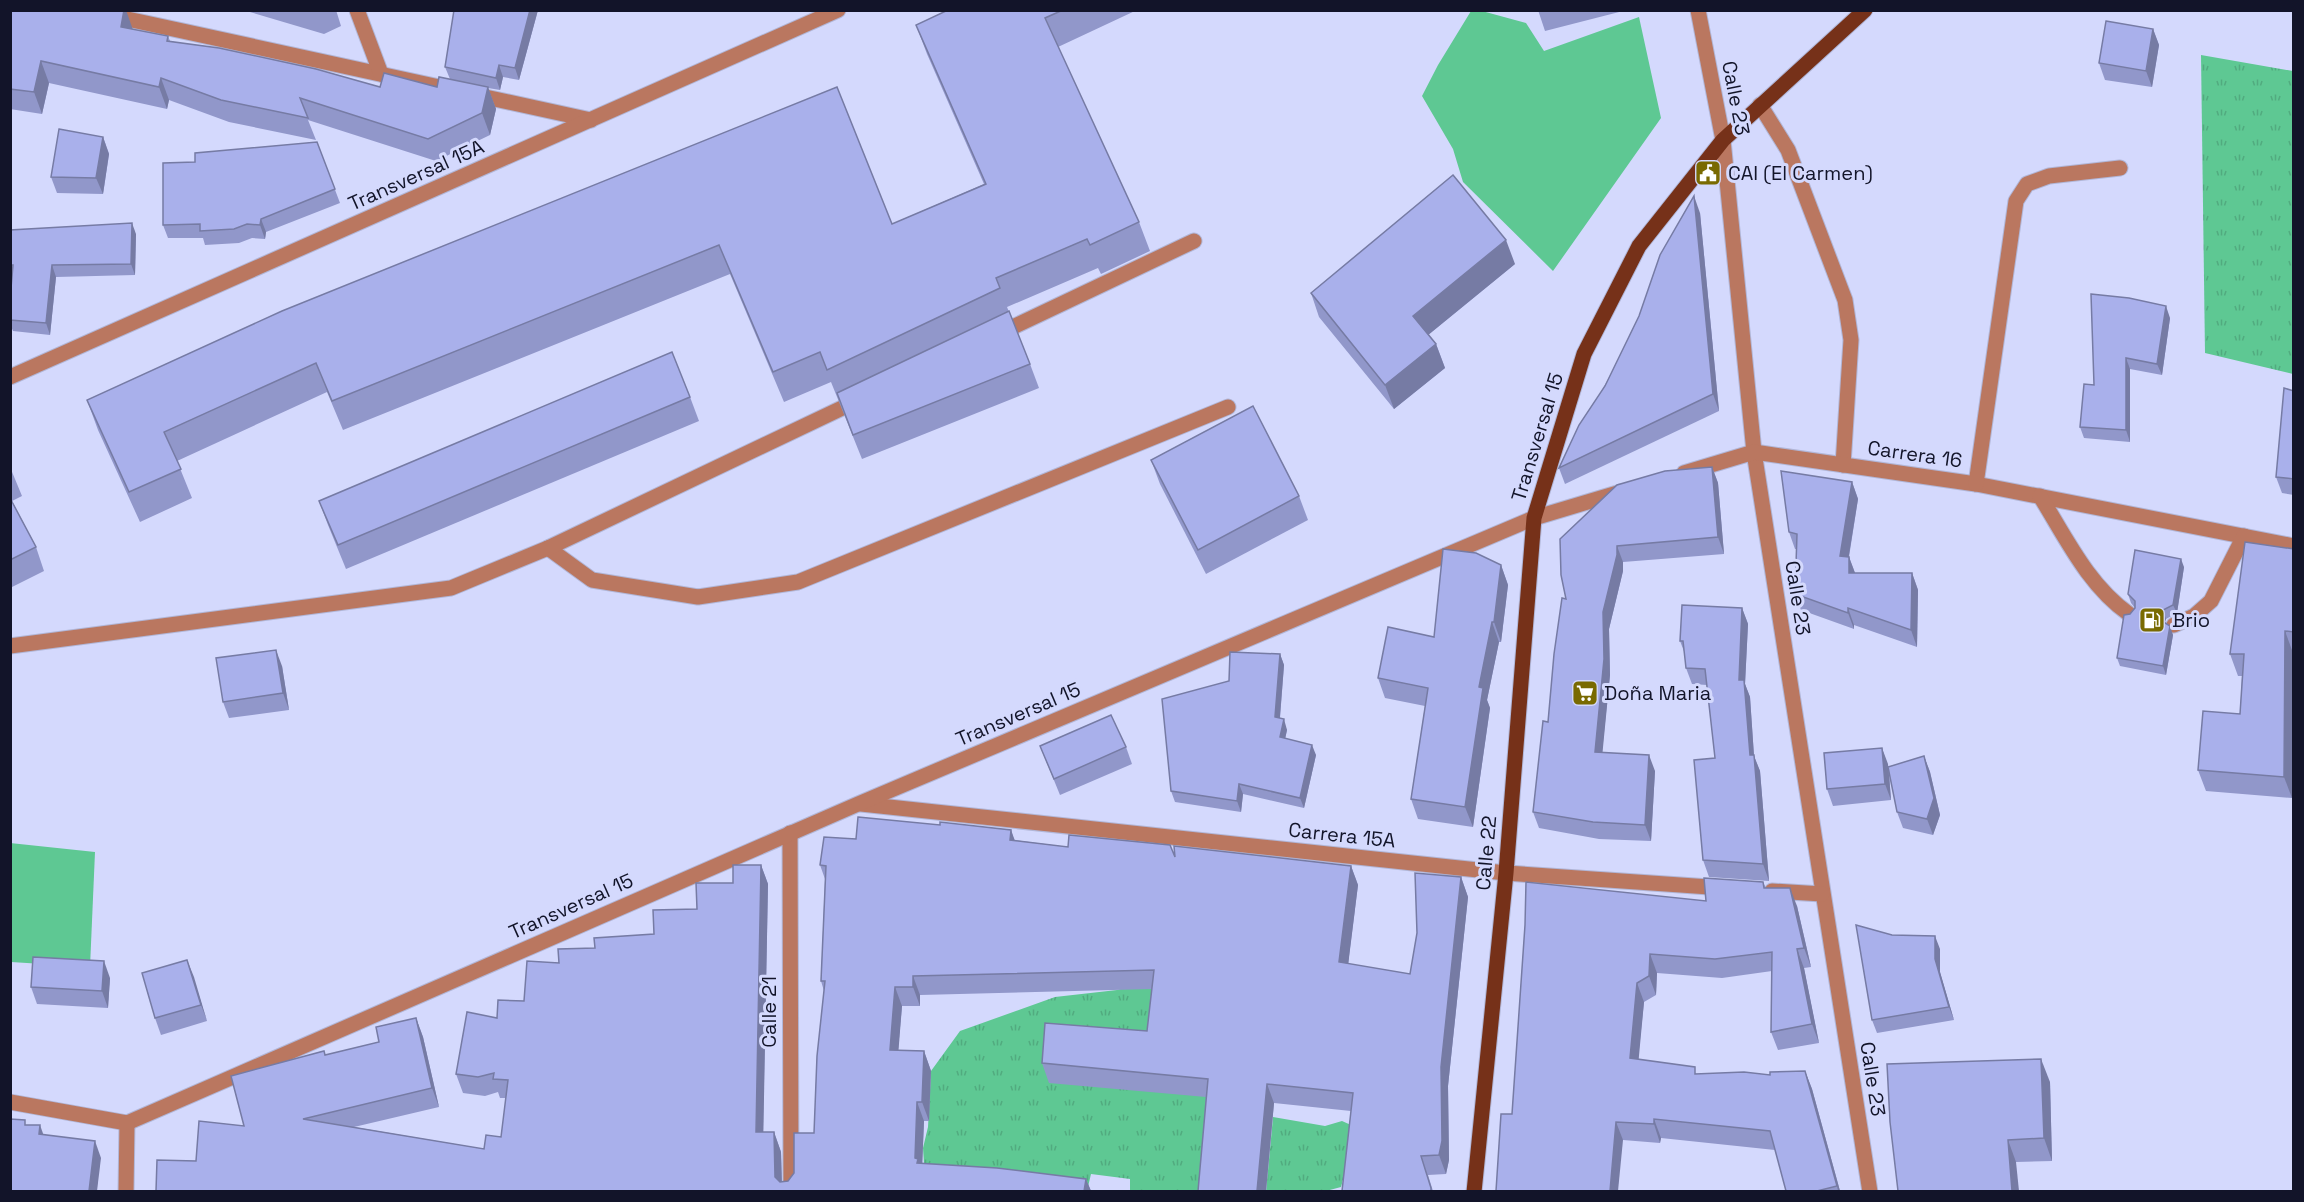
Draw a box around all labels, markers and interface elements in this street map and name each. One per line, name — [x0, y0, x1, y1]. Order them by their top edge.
street label: Calle 23 — [1716, 59, 1756, 137]
street label: Transversal 15A — [344, 133, 488, 217]
public building icon: CAI (El Carmen) — [1693, 158, 1723, 188]
place label: CAI (El Carmen) — [1728, 160, 1873, 186]
street label: Transversal 15 — [1505, 369, 1569, 505]
street label: Carrera 16 — [1866, 434, 1964, 474]
street label: Calle 23 — [1779, 559, 1817, 637]
fuel station icon: Brio — [2137, 605, 2167, 635]
place label: Brio — [2172, 607, 2210, 633]
street label: Transversal 15 — [952, 676, 1084, 752]
supermarket icon: Doña Maria — [1570, 678, 1600, 708]
place label: Doña Maria — [1604, 680, 1711, 706]
street label: Calle 22 — [1470, 814, 1502, 892]
street label: Carrera 15A — [1287, 816, 1397, 854]
street label: Transversal 15 — [505, 867, 637, 945]
street label: Calle 21 — [756, 976, 782, 1048]
street label: Calle 23 — [1854, 1040, 1892, 1118]

